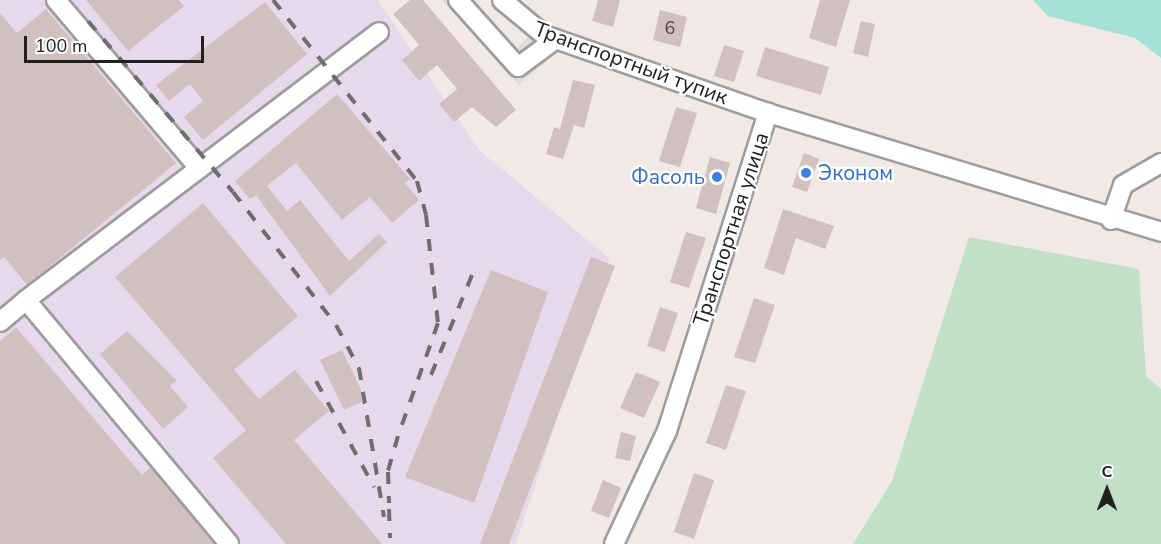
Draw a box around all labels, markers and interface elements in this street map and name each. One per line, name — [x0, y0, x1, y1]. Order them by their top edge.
street label: Транспортный тупик — [531, 16, 731, 110]
house number: 6 — [665, 17, 675, 39]
scale bar — [27, 24, 207, 62]
text: 100 m — [35, 34, 87, 58]
street label: Транспортная улица — [688, 129, 774, 329]
place label: Эконом — [818, 160, 893, 186]
place label: Фасоль — [631, 164, 705, 190]
marker: Эконом — [799, 166, 813, 180]
marker: Фасоль — [710, 170, 724, 184]
north arrow — [1077, 460, 1137, 520]
text: С — [1102, 461, 1112, 483]

